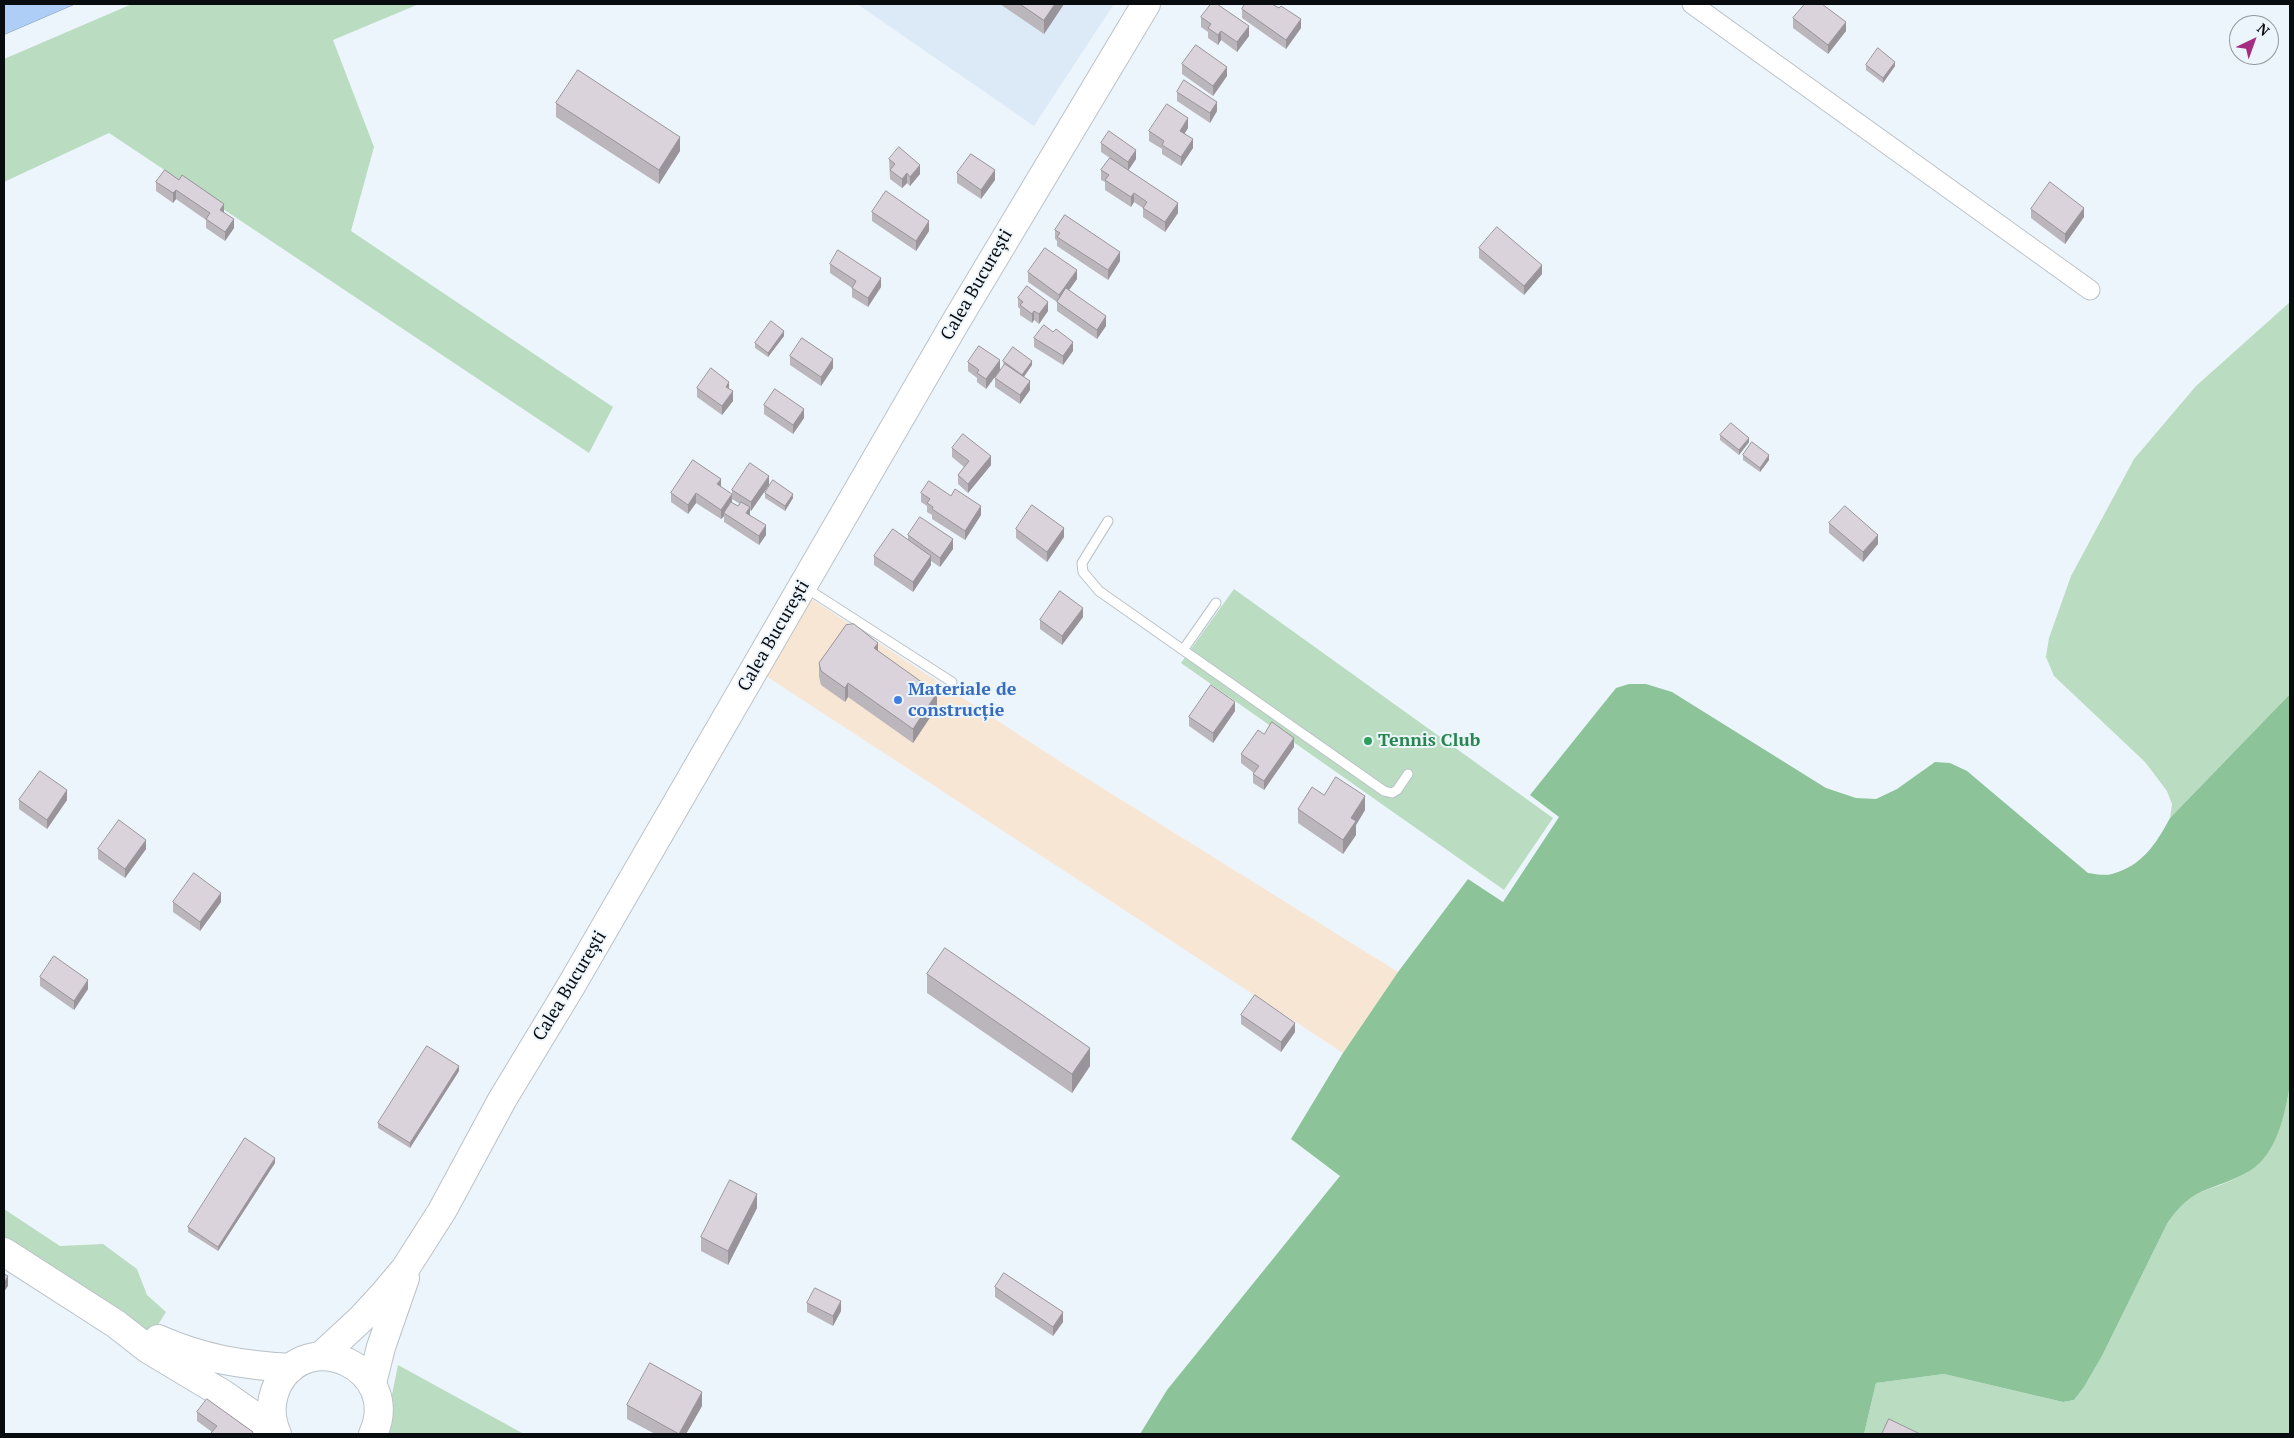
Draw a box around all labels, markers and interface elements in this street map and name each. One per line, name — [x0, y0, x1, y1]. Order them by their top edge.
north arrow — [2229, 15, 2279, 65]
text: N — [2253, 19, 2274, 40]
street label: Calea București — [936, 226, 1018, 344]
street label: Calea București — [733, 577, 815, 695]
place label: Materiale de construcție — [908, 679, 1016, 722]
marker: Materiale de construcție — [892, 694, 904, 706]
place label: Tennis Club — [1378, 730, 1480, 752]
marker: Tennis Club — [1362, 735, 1374, 747]
street label: Calea București — [529, 927, 611, 1045]

